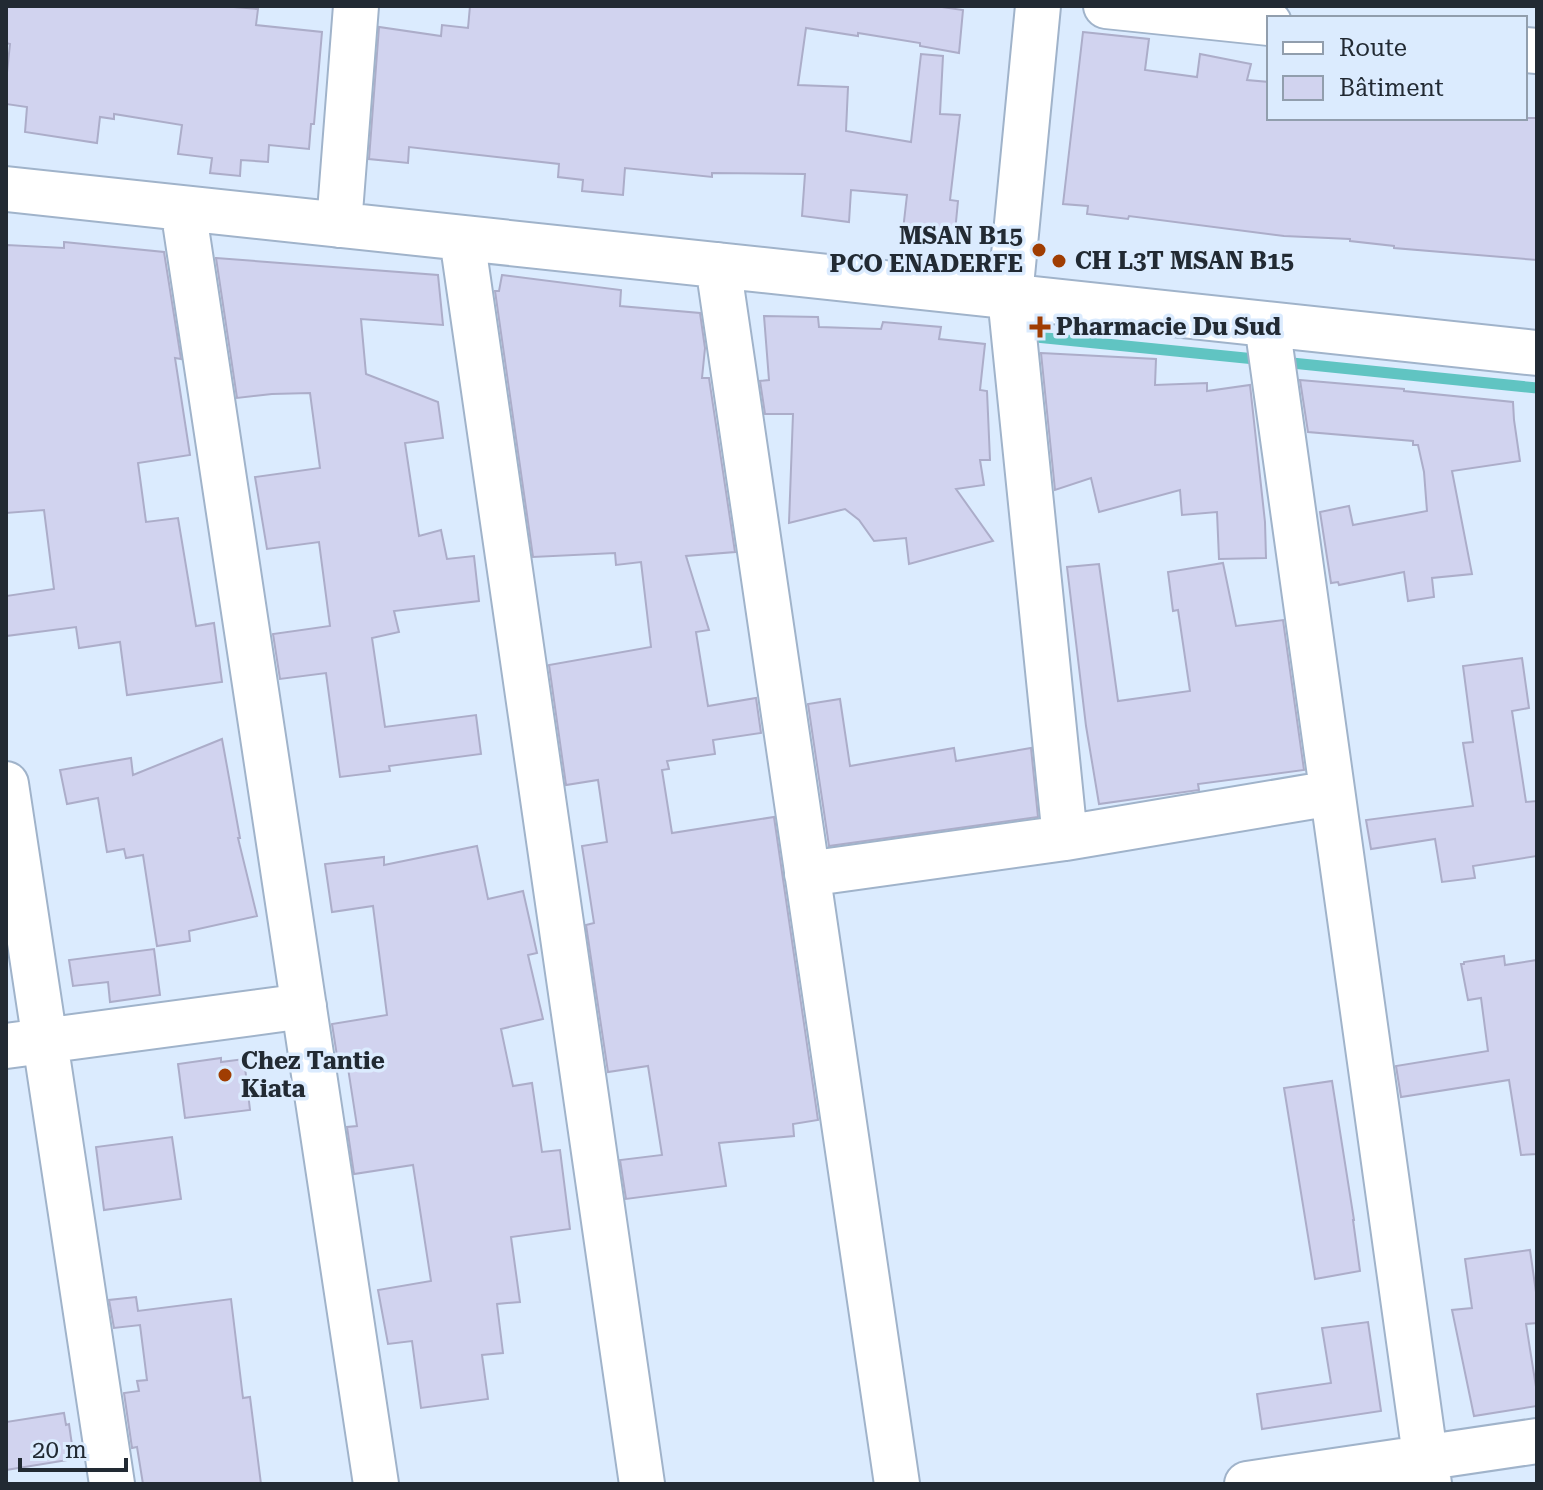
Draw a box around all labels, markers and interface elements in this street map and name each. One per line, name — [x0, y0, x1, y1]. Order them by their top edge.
legend — [1267, 16, 1527, 120]
text: Route — [1339, 34, 1407, 62]
text: Bâtiment — [1339, 74, 1444, 102]
place label: MSAN B15 PCO ENADERFE — [830, 222, 1023, 278]
marker: MSAN B15 PCO ENADERFE — [1030, 241, 1048, 259]
place label: CH L3T MSAN B15 — [1075, 247, 1294, 275]
marker: CH L3T MSAN B15 — [1050, 252, 1068, 270]
place label: Pharmacie Du Sud — [1056, 313, 1281, 341]
marker: Pharmacie Du Sud — [1031, 318, 1049, 336]
place label: Chez Tantie Kiata — [241, 1047, 385, 1103]
marker: Chez Tantie Kiata — [216, 1066, 234, 1084]
scale bar — [20, 1422, 126, 1472]
text: 20 m — [32, 1436, 87, 1464]

